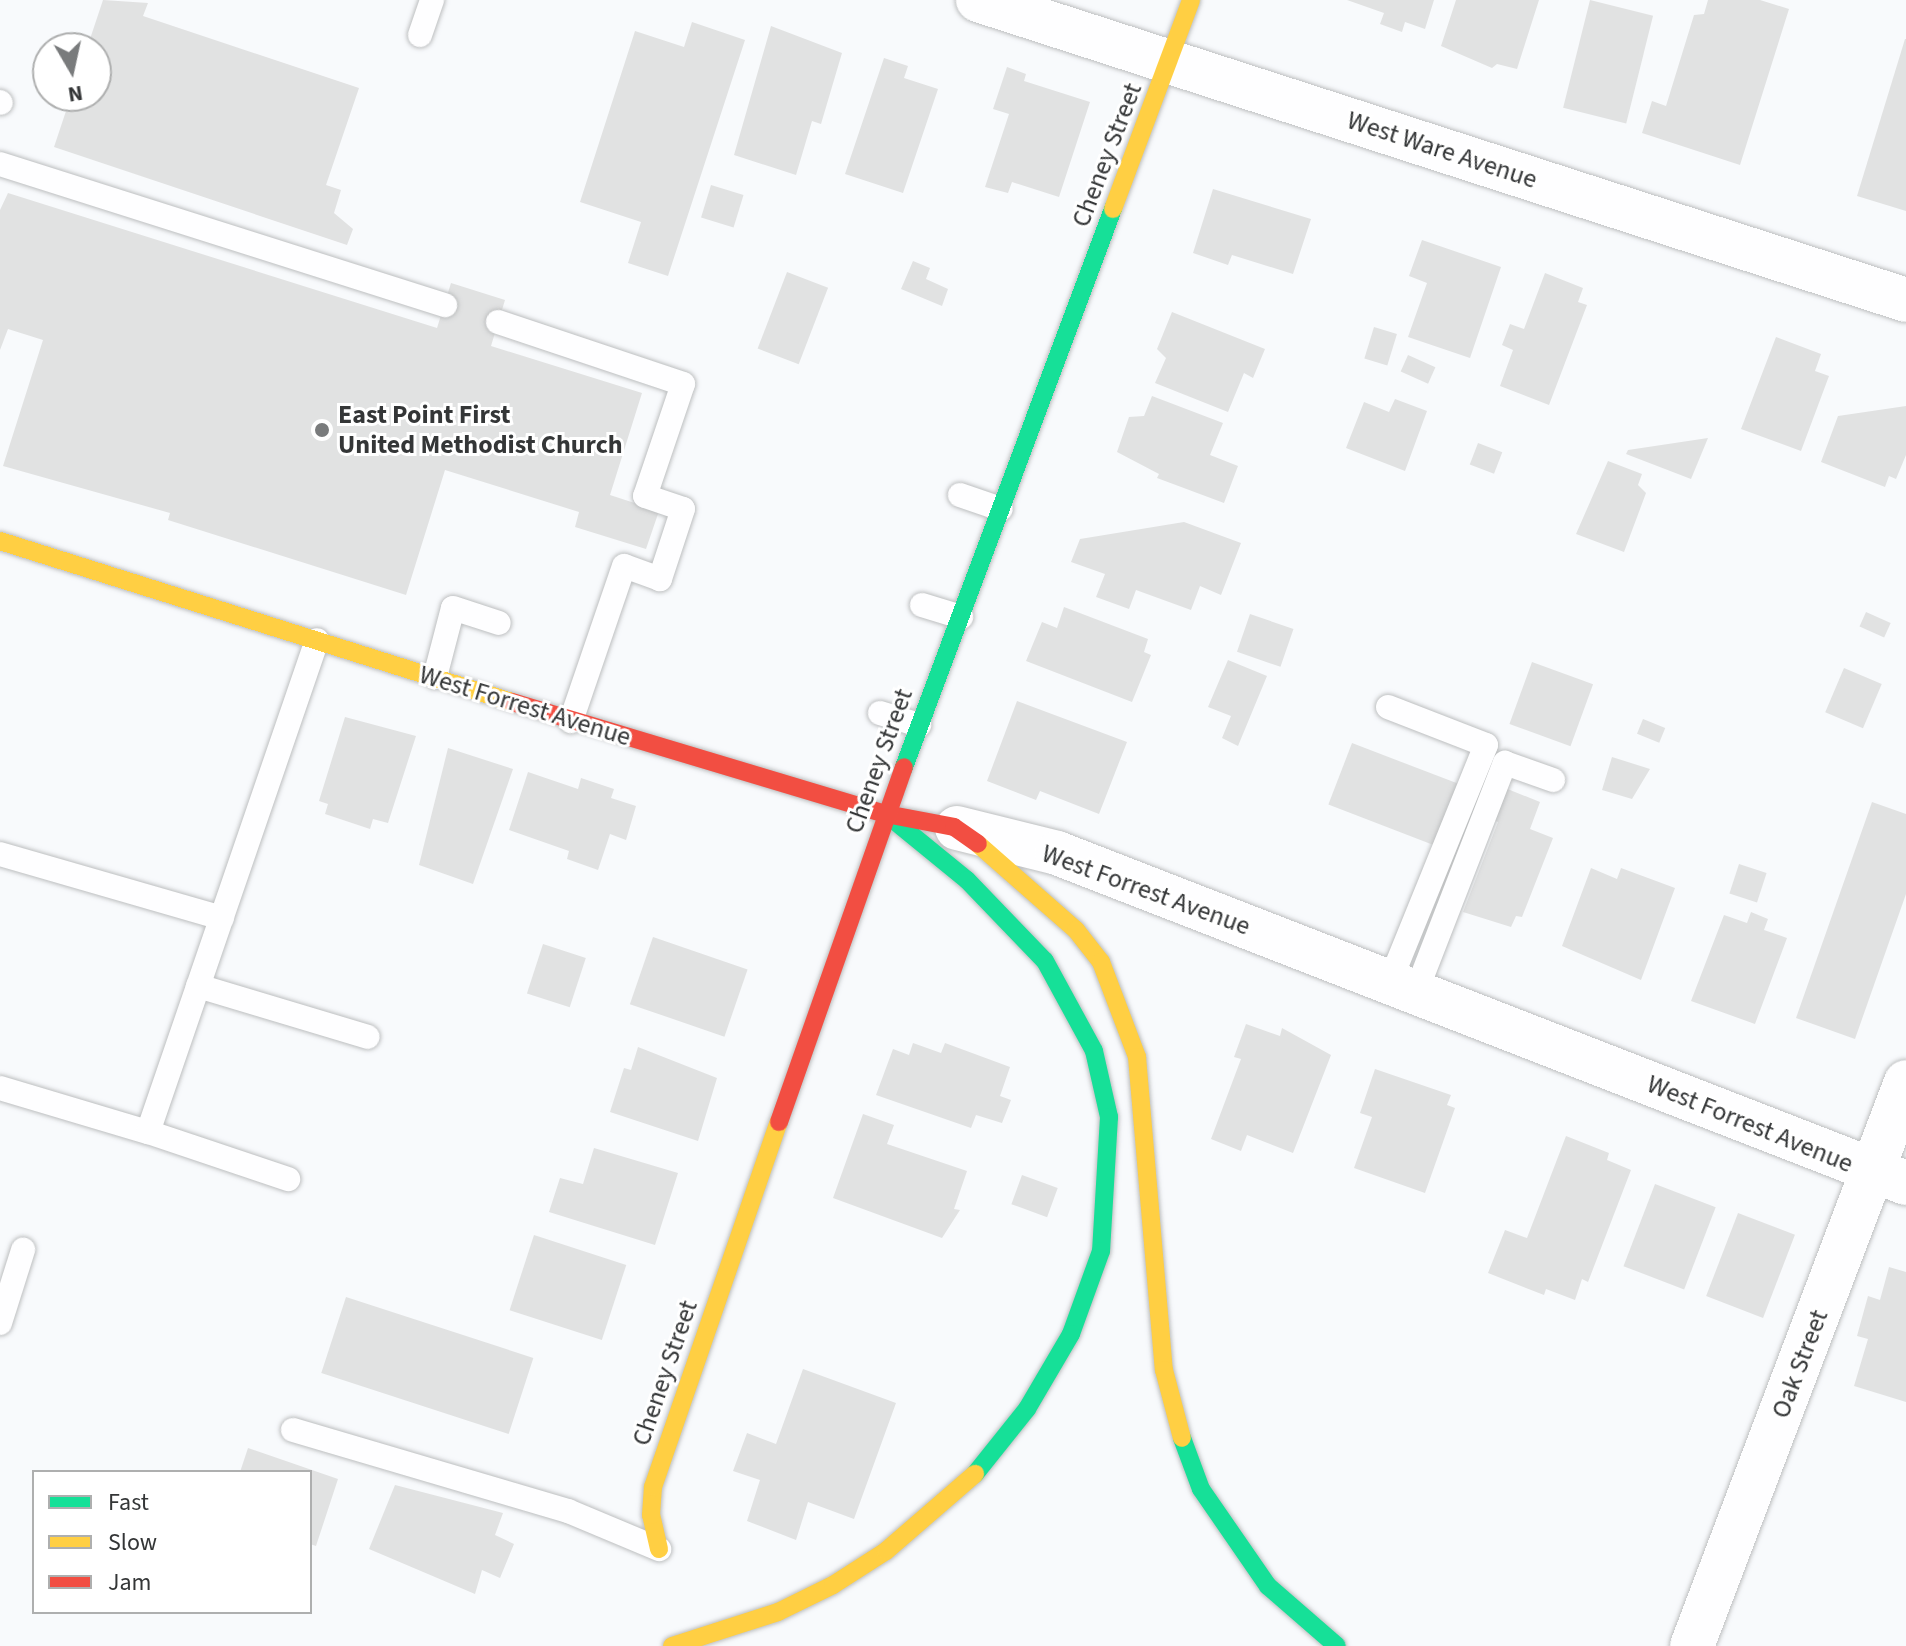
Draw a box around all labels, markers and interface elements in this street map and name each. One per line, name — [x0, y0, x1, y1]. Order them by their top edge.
north arrow — [32, 32, 112, 112]
text: N — [66, 77, 85, 111]
street label: Cheney Street — [1065, 79, 1149, 231]
street label: West Ware Avenue — [1343, 105, 1541, 195]
place label: East Point First United Methodist Church — [338, 399, 623, 460]
marker: East Point First United Methodist Church — [313, 421, 331, 439]
street label: West Forrest Avenue — [416, 659, 634, 753]
street label: Cheney Street — [838, 684, 920, 838]
street label: West Forrest Avenue — [1038, 838, 1254, 942]
street label: West Forrest Avenue — [1642, 1068, 1858, 1180]
street label: Cheney Street — [626, 1296, 704, 1450]
street label: Oak Street — [1765, 1305, 1835, 1423]
legend — [32, 1470, 312, 1614]
text: Fast — [108, 1485, 149, 1520]
text: Slow — [108, 1525, 157, 1560]
text: Jam — [108, 1565, 152, 1600]

